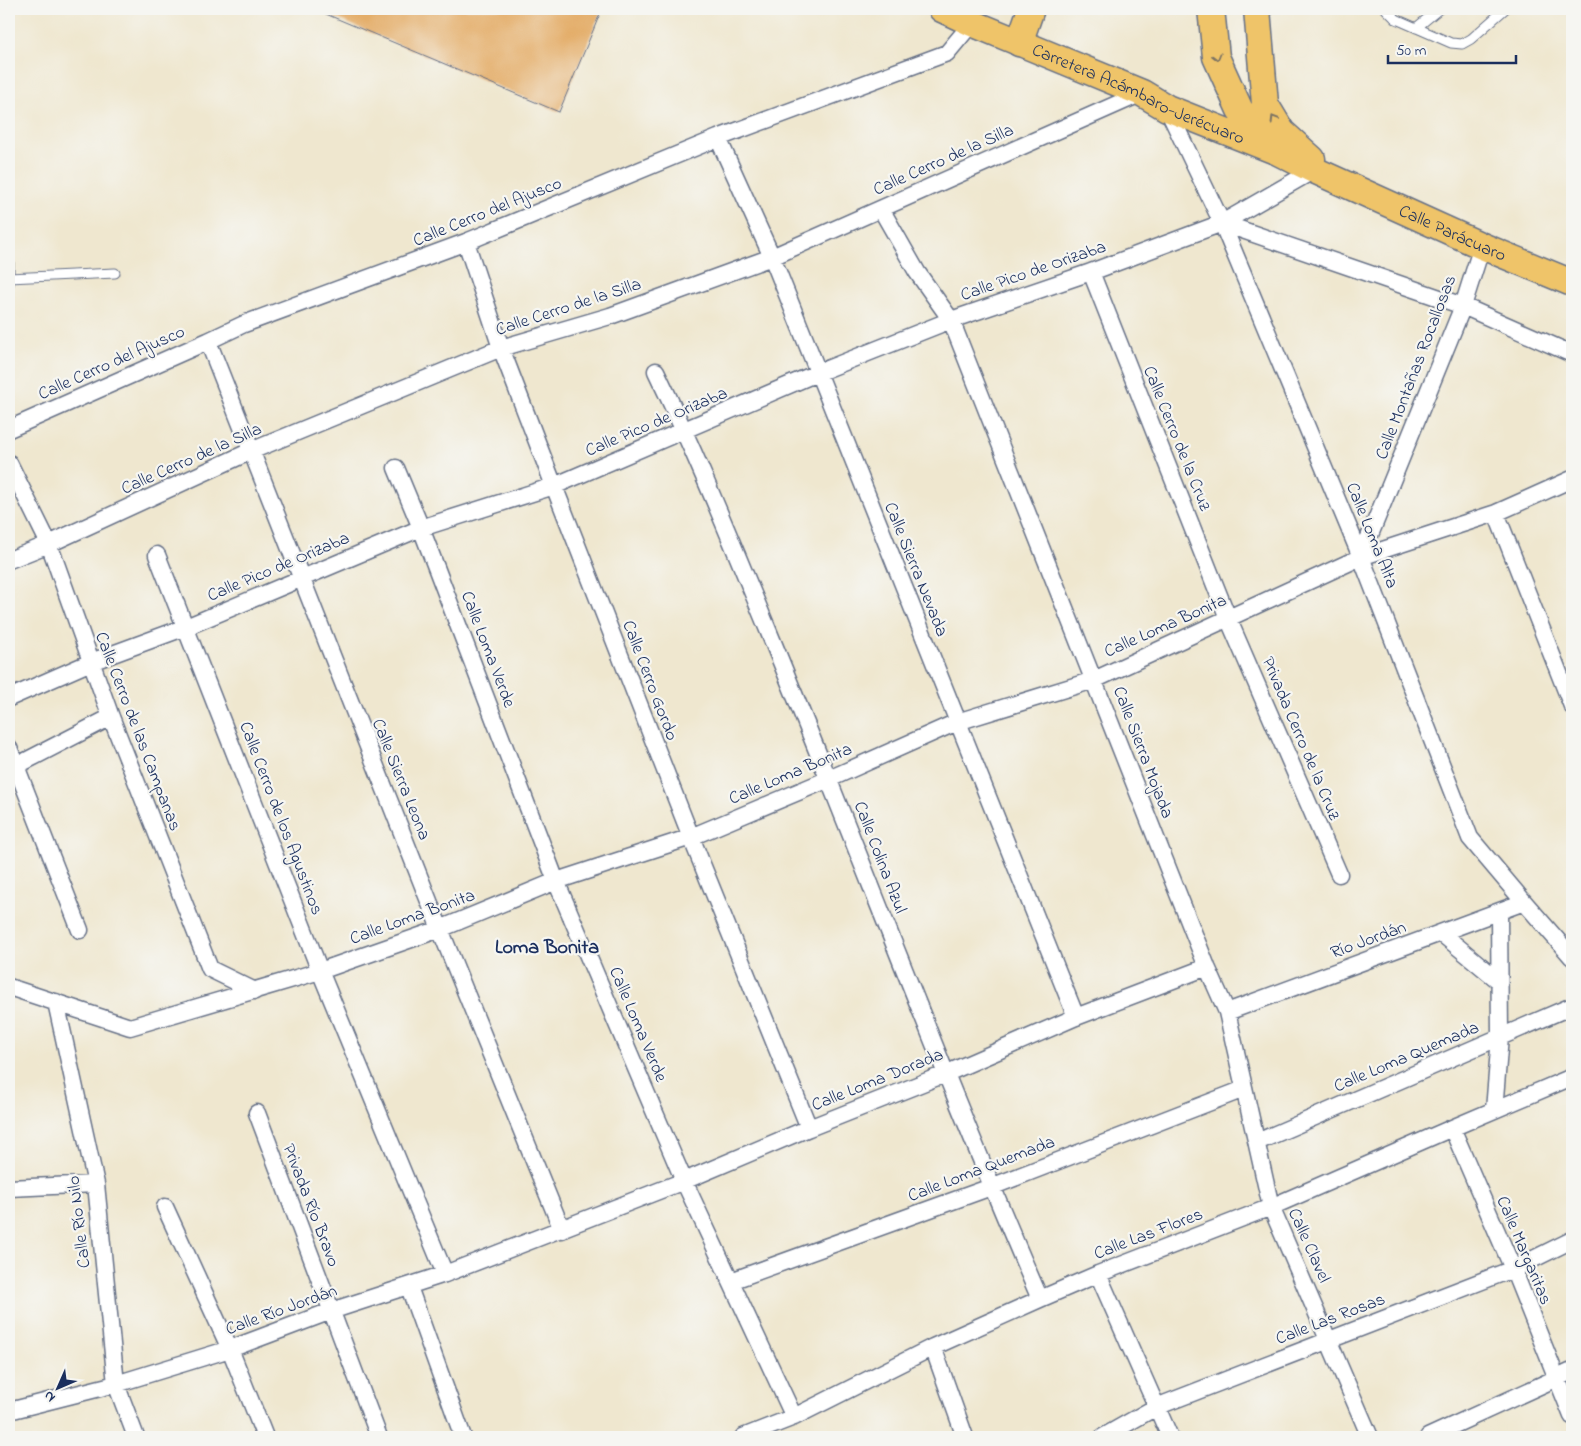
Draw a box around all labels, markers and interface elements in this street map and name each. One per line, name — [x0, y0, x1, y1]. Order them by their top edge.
scale bar — [1388, 32, 1516, 64]
street label: Carretera Acámbaro-Jerécuaro — [1027, 38, 1248, 152]
text: 50 m — [1396, 40, 1427, 62]
one-way arrow — [1211, 53, 1222, 61]
one-way arrow — [1271, 115, 1281, 124]
street label: Calle Cerro de la Silla — [869, 118, 1018, 204]
street label: Calle Cerro del Ajusco — [409, 171, 566, 255]
street label: Calle Parácuaro — [1394, 199, 1510, 270]
street label: Calle Pico de Orizaba — [957, 235, 1110, 309]
street label: Calle Cerro de la Silla — [492, 272, 645, 344]
street label: Calle Montañas Rocallosas — [1370, 272, 1464, 464]
street label: Calle Cerro del Ajusco — [34, 320, 189, 408]
street label: Calle Cerro de la Cruz — [1135, 362, 1217, 516]
street label: Calle Pico de Orizaba — [582, 381, 732, 465]
street label: Calle Cerro de la Silla — [117, 417, 266, 503]
street label: Calle Loma Alta — [1338, 479, 1404, 593]
street label: Calle Sierra Nevada — [876, 499, 954, 641]
street label: Calle Pico de Orizaba — [204, 526, 354, 610]
street label: Calle Loma Verde — [453, 588, 522, 713]
street label: Calle Loma Bonita — [1100, 588, 1231, 666]
street label: Calle Cerro Gordo — [614, 617, 684, 745]
street label: Calle Cerro de las Campanas — [87, 629, 187, 835]
street label: Privada Cerro de la Cruz — [1254, 653, 1347, 825]
street label: Calle Sierra Mojada — [1105, 683, 1179, 823]
street label: Calle Sierra Leona — [364, 715, 436, 844]
street label: Calle Cerro de los Agustinos — [230, 718, 329, 920]
street label: Calle Loma Bonita — [725, 737, 857, 813]
street label: Calle Colina Azul — [846, 798, 912, 918]
street label: Calle Loma Bonita — [346, 883, 479, 953]
street label: Río Jordán — [1327, 915, 1410, 967]
district label: Loma Bonita — [495, 934, 599, 963]
street label: Calle Loma Verde — [601, 963, 673, 1087]
street label: Calle Loma Quemada — [1330, 1015, 1484, 1100]
street label: Calle Loma Dorada — [808, 1043, 948, 1119]
street label: Calle Loma Quemada — [904, 1130, 1059, 1210]
street label: Privada Río Bravo — [275, 1140, 346, 1271]
street label: Calle Río Nilo — [61, 1174, 99, 1270]
street label: Calle Margaritas — [1488, 1192, 1558, 1310]
street label: Calle Las Flores — [1090, 1202, 1207, 1268]
street label: Calle Clavel — [1280, 1204, 1336, 1287]
street label: Calle Río Jordán — [222, 1279, 341, 1343]
street label: Calle Las Rosas — [1272, 1287, 1389, 1353]
north arrow — [32, 1364, 82, 1414]
text: N — [39, 1385, 61, 1407]

